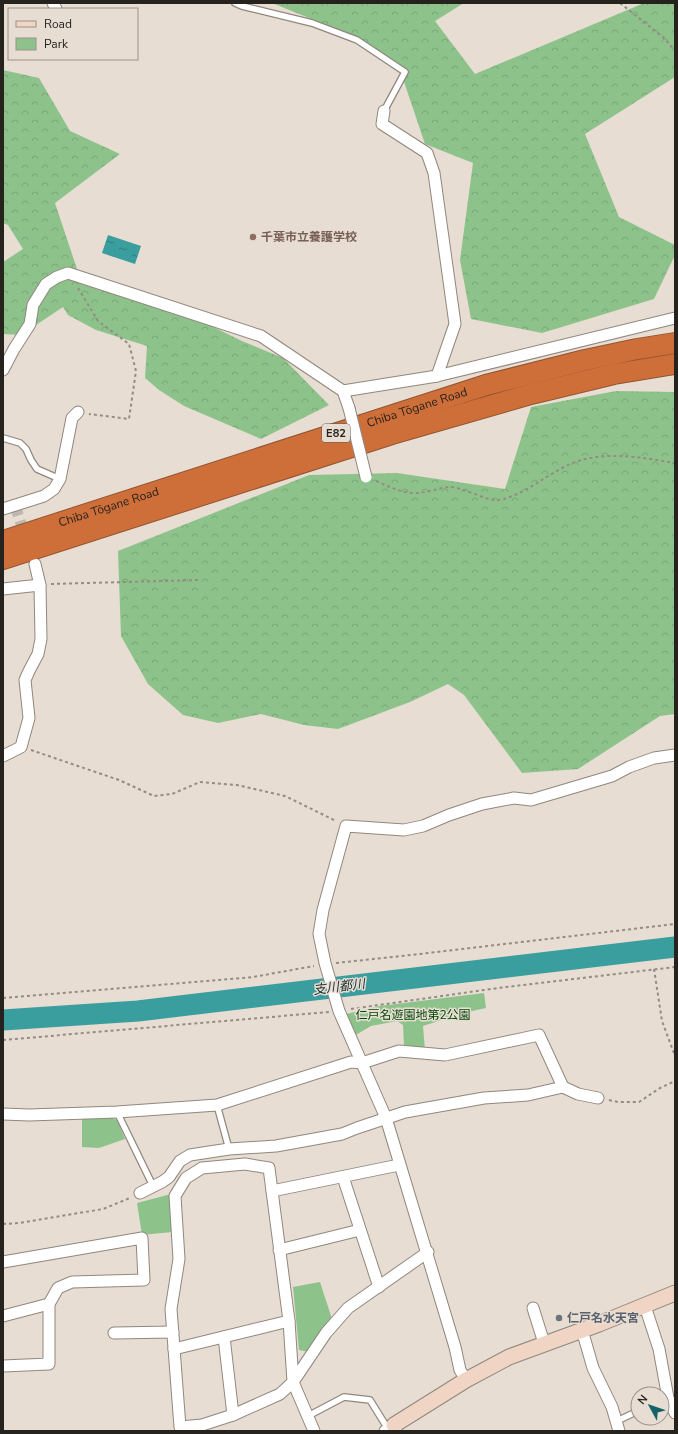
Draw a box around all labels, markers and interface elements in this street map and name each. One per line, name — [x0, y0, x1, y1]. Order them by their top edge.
legend — [8, 8, 138, 60]
text: Road — [44, 16, 72, 32]
text: Park — [44, 36, 69, 52]
place label: 千葉市立養護学校 — [261, 229, 357, 245]
marker: 千葉市立養護学校 — [248, 232, 258, 242]
street label: Chiba Tōgane Road — [365, 384, 469, 431]
road number: E82 — [322, 424, 350, 442]
street label: Chiba Tōgane Road — [56, 483, 161, 531]
water label: 支川都川 — [312, 975, 368, 999]
park label: 仁戸名遊園地第2公園 — [355, 1007, 471, 1023]
place label: 仁戸名水天宮 — [567, 1310, 639, 1326]
marker: 仁戸名水天宮 — [554, 1313, 564, 1323]
north arrow — [630, 1386, 670, 1426]
text: N — [634, 1392, 651, 1408]

